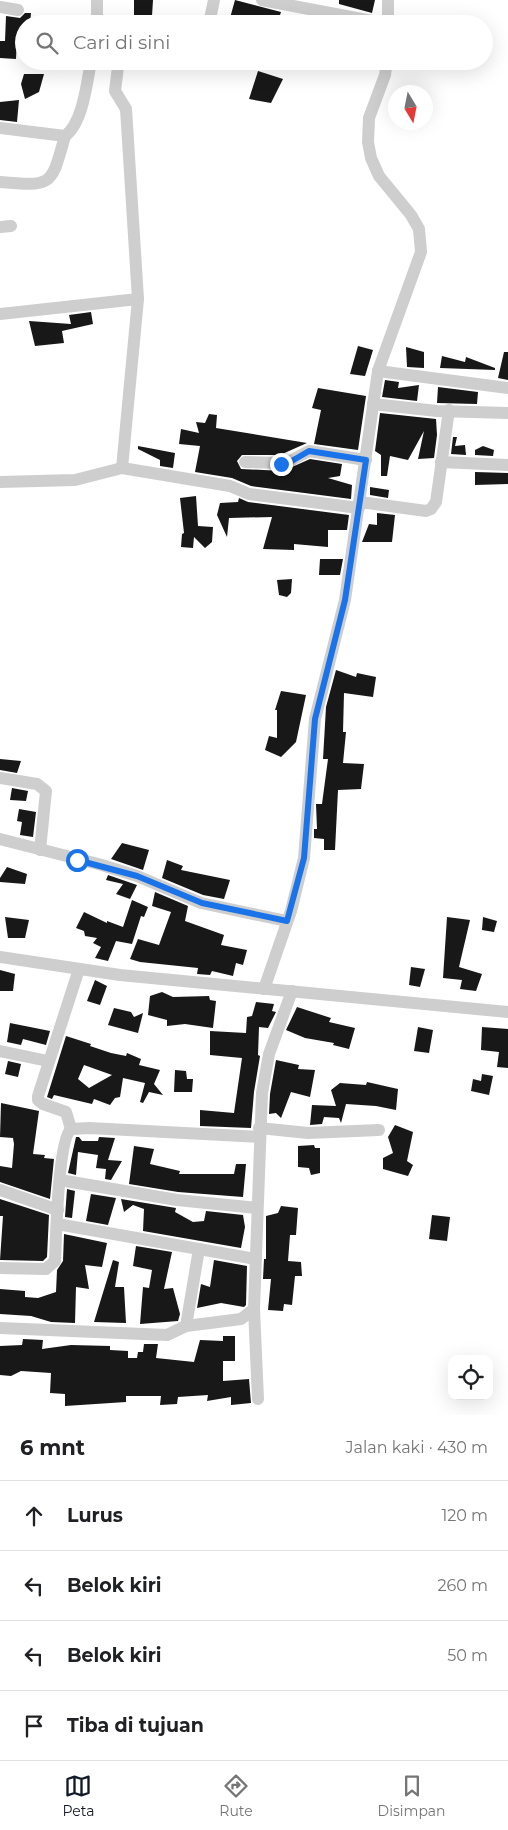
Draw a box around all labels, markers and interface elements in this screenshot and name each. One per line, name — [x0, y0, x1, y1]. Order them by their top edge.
search box — [15, 15, 493, 70]
icon: search — [33, 29, 61, 57]
text: Cari di sini — [73, 31, 170, 54]
north arrow — [388, 85, 433, 130]
route end — [270, 453, 293, 476]
route start — [66, 849, 89, 872]
map controls — [448, 1355, 493, 1400]
button: locate — [448, 1355, 493, 1400]
text: 6 mnt — [20, 1435, 85, 1460]
text: Jalan kaki · 430 m — [346, 1438, 488, 1457]
icon: ahead — [20, 1502, 48, 1530]
text: Lurus — [67, 1504, 123, 1527]
text: 120 m — [441, 1506, 488, 1525]
icon: left — [20, 1572, 48, 1600]
text: Belok kiri — [67, 1574, 162, 1597]
text: 260 m — [437, 1576, 488, 1595]
icon: left — [20, 1642, 48, 1670]
text: Belok kiri — [67, 1644, 162, 1667]
text: 50 m — [447, 1646, 488, 1665]
icon: arrive — [20, 1712, 48, 1740]
text: Tiba di tujuan — [67, 1714, 204, 1737]
tab: Peta — [62, 1772, 94, 1820]
tab: Rute — [219, 1772, 253, 1820]
tab: Disimpan — [378, 1772, 446, 1820]

